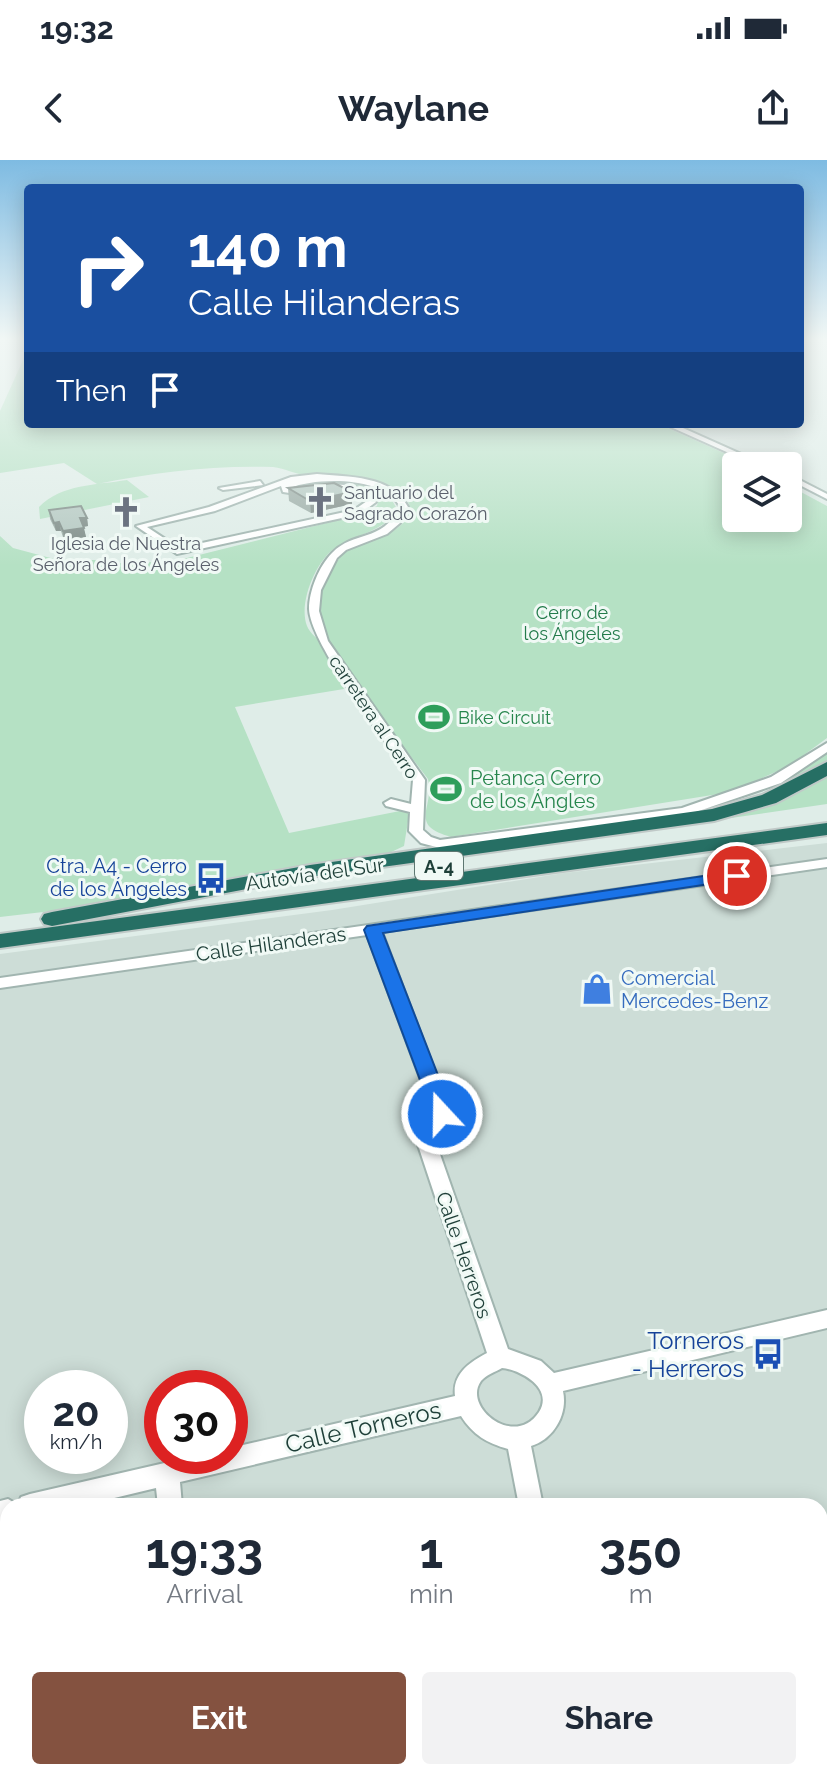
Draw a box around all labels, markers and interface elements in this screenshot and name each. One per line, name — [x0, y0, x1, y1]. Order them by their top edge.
text: 19:32 — [40, 11, 114, 46]
icon: back — [32, 86, 76, 130]
icon: share — [751, 86, 795, 130]
text: Waylane — [338, 87, 489, 129]
text: 140 m — [188, 214, 348, 280]
icon: right — [56, 216, 160, 320]
text: Calle Hilanderas — [188, 281, 460, 323]
icon: arrive — [143, 368, 187, 412]
text: Then — [56, 373, 127, 408]
map controls — [722, 452, 802, 532]
button: layers — [722, 452, 802, 532]
place label: Santuario del Sagrado Corazón — [344, 482, 487, 524]
church icon: Santuario del Sagrado Corazón — [303, 485, 337, 519]
church icon: Iglesia de Nuestra Señora de los Ángeles — [109, 495, 143, 529]
place label: Iglesia de Nuestra Señora de los Ángeles — [33, 533, 220, 575]
park label: Cerro de los Ángeles — [524, 602, 621, 644]
street label: carretera al Cerro — [325, 651, 423, 783]
sports icon: Bike Circuit — [417, 700, 451, 734]
place label: Bike Circuit — [458, 707, 551, 728]
place label: Petanca Cerro de los Ángles — [470, 766, 601, 813]
sports icon: Petanca Cerro de los Ángles — [429, 772, 463, 806]
pin — [703, 842, 771, 910]
street label: Autovía del Sur — [244, 852, 386, 896]
road number: A-4 — [415, 852, 463, 880]
place label: Ctra. A4 - Cerro de los Ángeles — [46, 854, 187, 901]
icon: arrive — [715, 854, 759, 898]
bus stop icon: Ctra. A4 - Cerro de los Ángeles — [194, 861, 228, 895]
street label: Calle Hilanderas — [194, 922, 348, 966]
place label: Comercial Mercedes-Benz — [621, 966, 768, 1013]
shop icon: Comercial Mercedes-Benz — [580, 972, 614, 1006]
position arrow — [400, 1072, 484, 1156]
street label: Calle Herreros — [431, 1189, 497, 1321]
place label: Torneros - Herreros — [632, 1326, 744, 1383]
bus stop icon: Torneros - Herreros — [751, 1337, 785, 1371]
speed limit sign: 30 — [144, 1370, 248, 1474]
text: 20 — [52, 1388, 100, 1435]
street label: Calle Torneros — [282, 1395, 444, 1459]
text: km/h — [50, 1430, 102, 1454]
text: 19:33 — [146, 1523, 263, 1579]
text: 1 — [419, 1523, 443, 1579]
text: 350 — [599, 1523, 682, 1579]
text: Arrival — [166, 1579, 243, 1609]
text: min — [409, 1579, 454, 1609]
text: m — [629, 1579, 653, 1609]
button: Exit — [32, 1672, 406, 1764]
button: Share — [422, 1672, 796, 1764]

